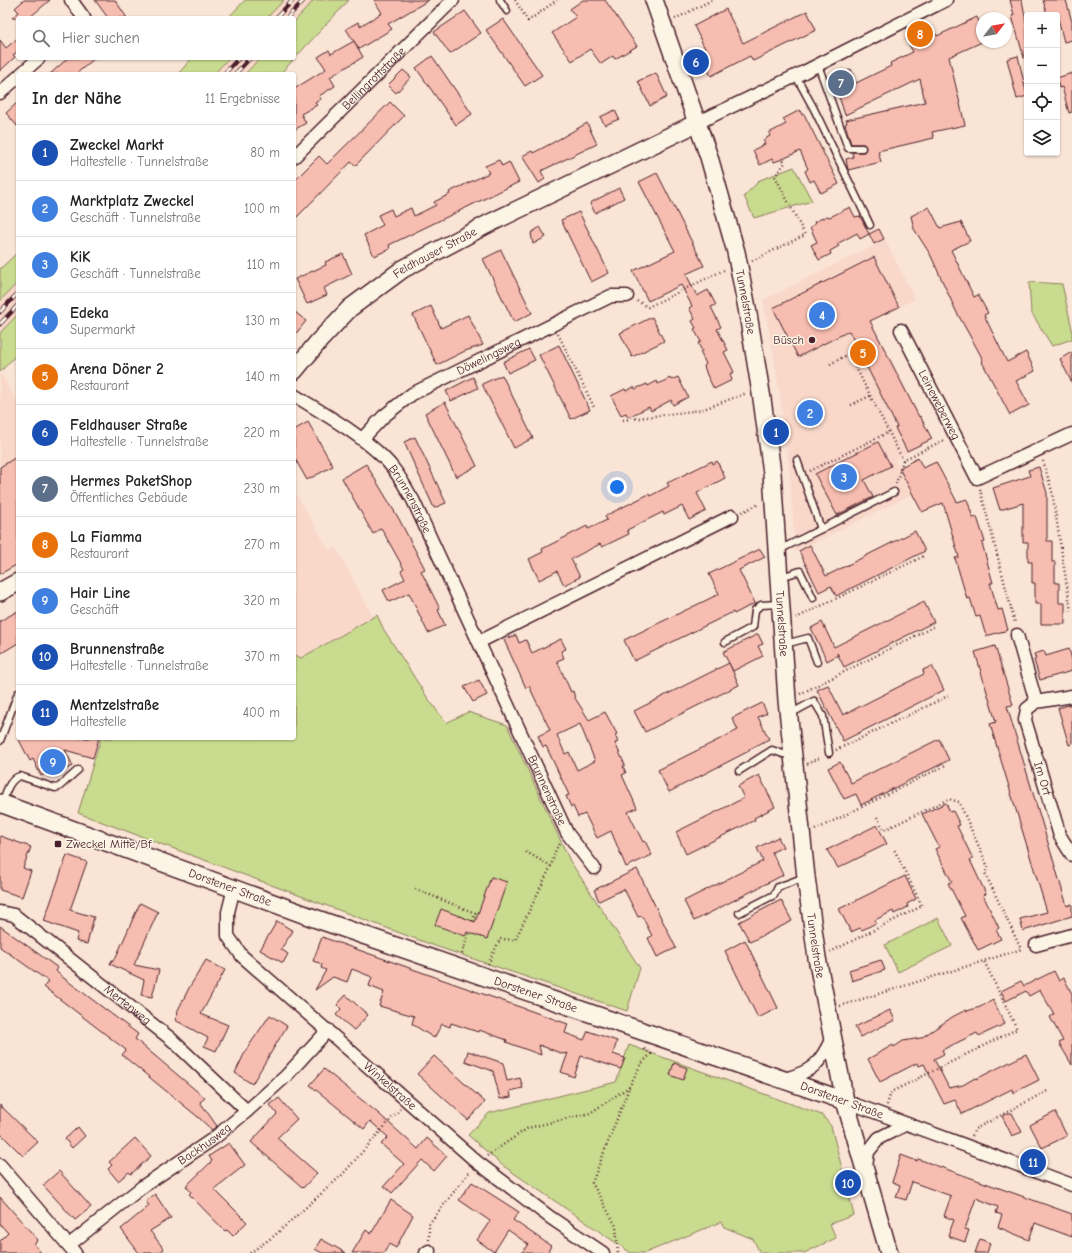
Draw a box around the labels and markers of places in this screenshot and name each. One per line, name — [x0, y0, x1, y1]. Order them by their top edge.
pin: 8 — [907, 19, 933, 49]
pin: 6 — [683, 47, 709, 77]
pin: 7 — [828, 68, 854, 98]
pin: 4 — [809, 300, 835, 330]
place label: Büsch — [773, 333, 804, 347]
marker: Büsch — [807, 335, 817, 345]
pin: 5 — [850, 338, 876, 368]
pin: 2 — [797, 398, 823, 428]
pin: 1 — [763, 417, 789, 447]
pin: 3 — [831, 462, 857, 492]
pin: 9 — [40, 747, 66, 777]
place label: Zweckel Mitte/Bf — [66, 837, 152, 851]
marker: Zweckel Mitte/Bf — [53, 839, 63, 849]
pin: 11 — [1020, 1147, 1046, 1177]
pin: 10 — [835, 1168, 861, 1198]

